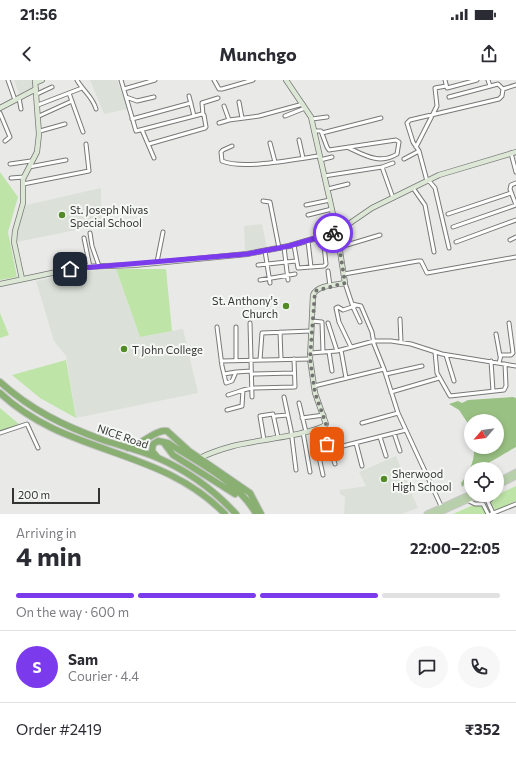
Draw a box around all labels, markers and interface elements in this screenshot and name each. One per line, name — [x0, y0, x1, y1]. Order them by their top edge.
text: 21:56 — [20, 5, 57, 23]
icon: back — [16, 43, 38, 65]
text: Munchgo — [219, 43, 297, 65]
icon: share — [478, 43, 500, 65]
place label: St. Joseph Nivas Special School — [70, 203, 148, 229]
marker: St. Joseph Nivas Special School — [57, 210, 67, 220]
courier — [313, 213, 353, 253]
icon: bike — [322, 222, 344, 244]
pin — [53, 252, 87, 286]
icon: home — [59, 258, 81, 280]
place label: St. Anthony's Church — [212, 294, 278, 320]
marker: St. Anthony's Church — [281, 301, 291, 311]
place label: T John College — [132, 343, 203, 357]
marker: T John College — [119, 344, 129, 354]
north arrow — [464, 414, 504, 454]
map controls — [464, 414, 504, 502]
street label: NICE Road — [96, 421, 150, 451]
pin — [310, 427, 344, 461]
icon: bag — [316, 433, 338, 455]
button: locate — [464, 462, 504, 502]
place label: Sherwood High School — [392, 467, 452, 493]
marker: Sherwood High School — [379, 474, 389, 484]
scale bar — [12, 486, 100, 505]
text: 200 m — [18, 488, 50, 501]
text: Arriving in — [16, 525, 76, 541]
text: 22:00–22:05 — [410, 539, 500, 557]
text: 4 min — [16, 540, 82, 571]
text: On the way · 600 m — [16, 604, 129, 620]
button: chat — [406, 646, 448, 688]
button: phone — [458, 646, 500, 688]
text: Sam — [68, 650, 98, 668]
text: S — [32, 658, 42, 676]
text: Courier · 4.4 — [68, 668, 139, 684]
text: Order #2419 — [16, 720, 102, 738]
text: ₹352 — [465, 720, 500, 738]

